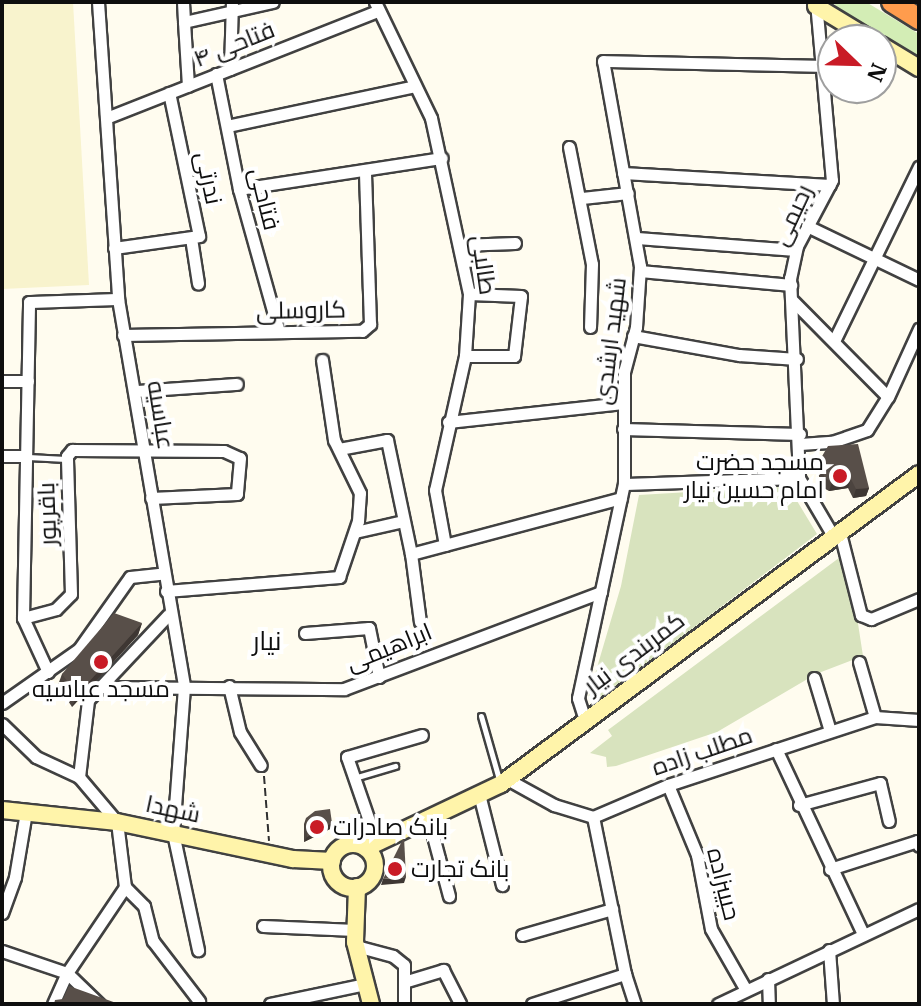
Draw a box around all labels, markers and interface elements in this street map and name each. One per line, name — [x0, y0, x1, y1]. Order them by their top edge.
street label: فتاحی ۴ — [189, 15, 279, 73]
north arrow — [817, 24, 897, 104]
text: N — [861, 59, 894, 86]
street label: ندرتی — [189, 149, 229, 207]
street label: فتاحی — [243, 165, 287, 233]
street label: رحیمی — [765, 180, 819, 250]
street label: طالبی — [466, 233, 502, 297]
street label: شهید ارشدی — [588, 276, 632, 406]
street label: کاروسلی — [256, 295, 346, 325]
street label: عباسیه — [141, 379, 181, 451]
place label: مسجد حضرت امام حسین نیار — [684, 448, 824, 504]
marker: مسجد حضرت امام حسین نیار — [831, 467, 849, 485]
street label: باقرپور — [31, 482, 63, 546]
street label: کمربندی نیار — [578, 606, 690, 700]
street label: ابراهیمی — [342, 617, 436, 677]
district label: نیار — [252, 625, 282, 657]
marker: مسجد عباسیه — [92, 653, 110, 671]
place label: مسجد عباسیه — [32, 675, 170, 703]
street label: مطلب زاده — [648, 720, 756, 782]
street label: شهدا — [143, 789, 203, 829]
place label: بانک صادرات — [333, 813, 448, 841]
marker: بانک صادرات — [308, 818, 326, 836]
street label: حبیبزاده — [701, 845, 747, 923]
place label: بانک تجارت — [411, 855, 509, 883]
marker: بانک تجارت — [386, 860, 404, 878]

